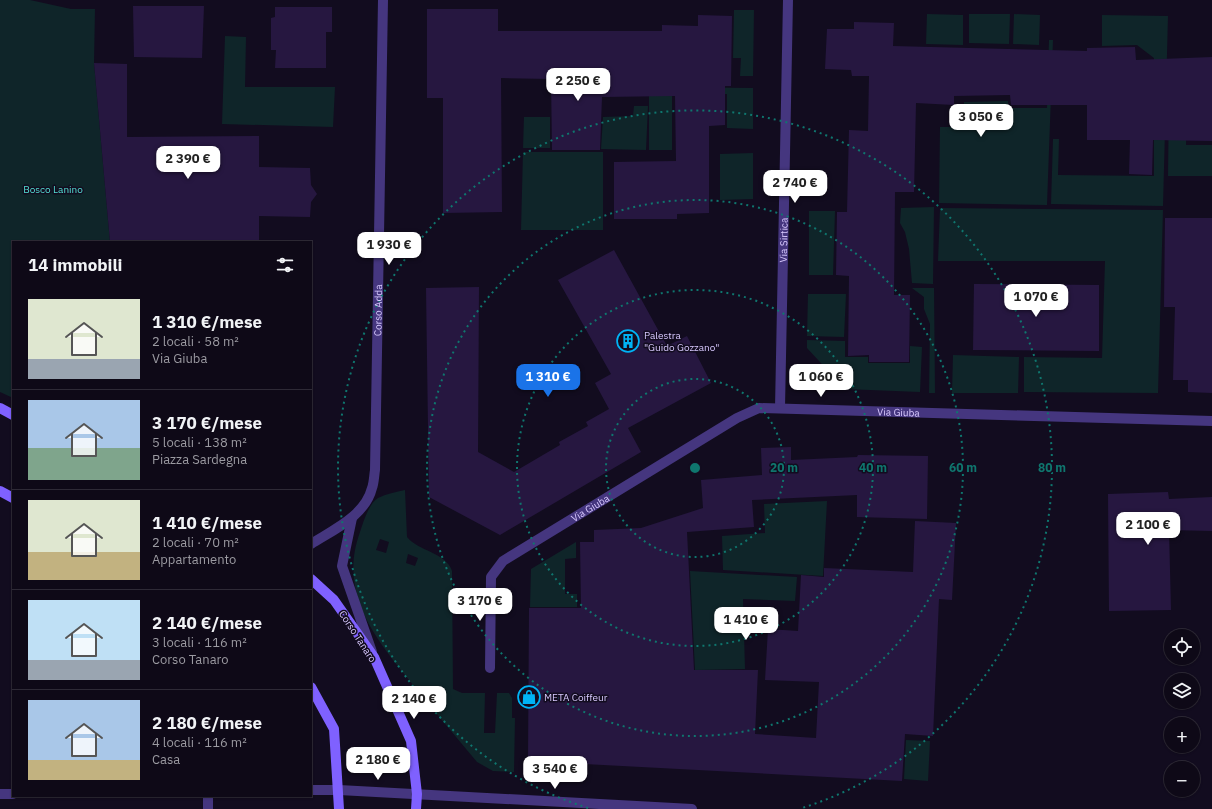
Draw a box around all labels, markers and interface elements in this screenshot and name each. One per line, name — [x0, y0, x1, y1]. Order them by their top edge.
pin: 2 250 € — [541, 68, 615, 102]
text: 2 250 € — [555, 72, 601, 89]
pin: 3 050 € — [944, 104, 1018, 138]
text: 3 050 € — [958, 108, 1004, 125]
pin: 2 390 € — [151, 146, 225, 180]
text: 2 390 € — [165, 150, 211, 167]
pin: 2 740 € — [758, 170, 832, 204]
text: 2 740 € — [772, 174, 818, 191]
park label: Bosco Lanino — [23, 183, 83, 196]
street label: Via Sirtica — [777, 217, 791, 263]
pin: 1 930 € — [352, 232, 426, 266]
text: 1 930 € — [366, 236, 412, 253]
text: 14 immobili — [28, 254, 122, 276]
icon: filters — [274, 254, 296, 276]
street label: Corso Adda — [371, 284, 385, 336]
pin: 1 070 € — [999, 284, 1073, 318]
text: 1 070 € — [1013, 288, 1059, 305]
text: 1 310 €/mese — [152, 311, 262, 333]
icon: home — [60, 315, 108, 363]
building icon: Palestra "Guido Gozzano" — [615, 328, 641, 354]
place label: Palestra "Guido Gozzano" — [644, 329, 719, 354]
text: 2 locali · 58 m² — [152, 333, 239, 350]
text: Via Giuba — [152, 350, 207, 367]
pin: 1 310 € — [511, 364, 585, 398]
pin: 1 060 € — [784, 364, 858, 398]
text: 1 310 € — [525, 368, 571, 385]
text: 1 060 € — [798, 368, 844, 385]
street label: Via Giuba — [877, 405, 921, 420]
text: 3 170 €/mese — [152, 412, 262, 434]
icon: home — [60, 416, 108, 464]
text: 5 locali · 138 m² — [152, 434, 247, 451]
text: Piazza Sardegna — [152, 451, 247, 468]
text: 20 m — [770, 460, 798, 475]
text: 40 m — [859, 460, 887, 475]
text: 60 m — [949, 460, 977, 475]
text: 80 m — [1038, 460, 1066, 475]
centre of rings — [688, 461, 702, 475]
street label: Via Giuba — [569, 491, 612, 525]
text: 1 410 €/mese — [152, 512, 262, 534]
pin: 2 100 € — [1111, 512, 1185, 546]
icon: home — [60, 516, 108, 564]
text: 2 100 € — [1125, 516, 1171, 533]
text: 2 locali · 70 m² — [152, 534, 239, 551]
text: Appartamento — [152, 551, 236, 568]
pin: 3 170 € — [443, 588, 517, 622]
text: 3 170 € — [457, 592, 503, 609]
pin: 1 410 € — [709, 607, 783, 641]
street label: Corso Tanaro — [336, 608, 379, 665]
text: 1 410 € — [723, 611, 769, 628]
text: 2 140 €/mese — [152, 612, 262, 634]
icon: home — [60, 616, 108, 664]
map controls — [1164, 629, 1200, 797]
button: locate — [1164, 629, 1200, 665]
text: 3 locali · 116 m² — [152, 634, 247, 651]
text: Corso Tanaro — [152, 651, 229, 668]
button: layers — [1164, 673, 1200, 709]
shop icon: META Coiffeur — [516, 684, 542, 710]
pin: 2 140 € — [377, 686, 451, 720]
text: 2 140 € — [391, 690, 437, 707]
place label: META Coiffeur — [544, 691, 608, 704]
text: 2 180 €/mese — [152, 712, 262, 734]
icon: home — [60, 716, 108, 764]
button: + — [1164, 717, 1200, 753]
text: 4 locali · 116 m² — [152, 734, 247, 751]
pin: 2 180 € — [341, 747, 415, 781]
text: Casa — [152, 751, 180, 768]
text: 2 180 € — [355, 751, 401, 768]
pin: 3 540 € — [518, 756, 592, 790]
text: 3 540 € — [532, 760, 578, 777]
button: − — [1164, 761, 1200, 797]

